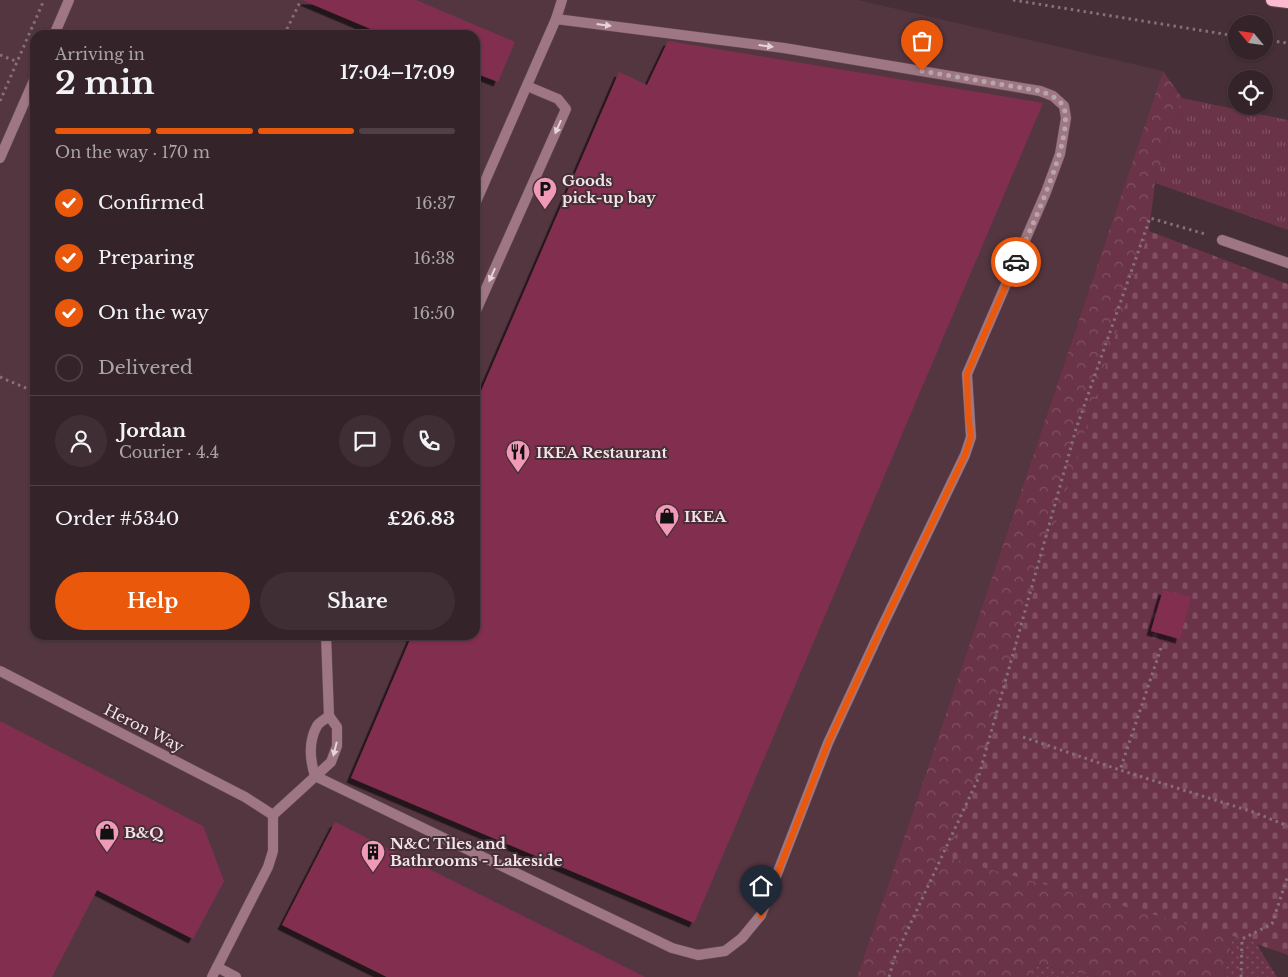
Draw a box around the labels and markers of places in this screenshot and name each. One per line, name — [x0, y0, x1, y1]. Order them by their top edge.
pin — [901, 20, 943, 71]
place label: Goods pick-up bay — [562, 171, 656, 207]
parking icon: Goods pick-up bay — [532, 176, 558, 210]
restaurant icon: IKEA Restaurant — [505, 439, 531, 473]
place label: IKEA Restaurant — [536, 443, 668, 462]
shop icon: IKEA — [654, 503, 680, 537]
place label: IKEA — [684, 507, 727, 526]
shop icon: B&Q — [94, 819, 120, 853]
place label: B&Q — [124, 823, 164, 842]
place label: N&C Tiles and Bathrooms - Lakeside — [390, 834, 563, 870]
building icon: N&C Tiles and Bathrooms - Lakeside — [360, 839, 386, 873]
pin — [740, 865, 782, 916]

